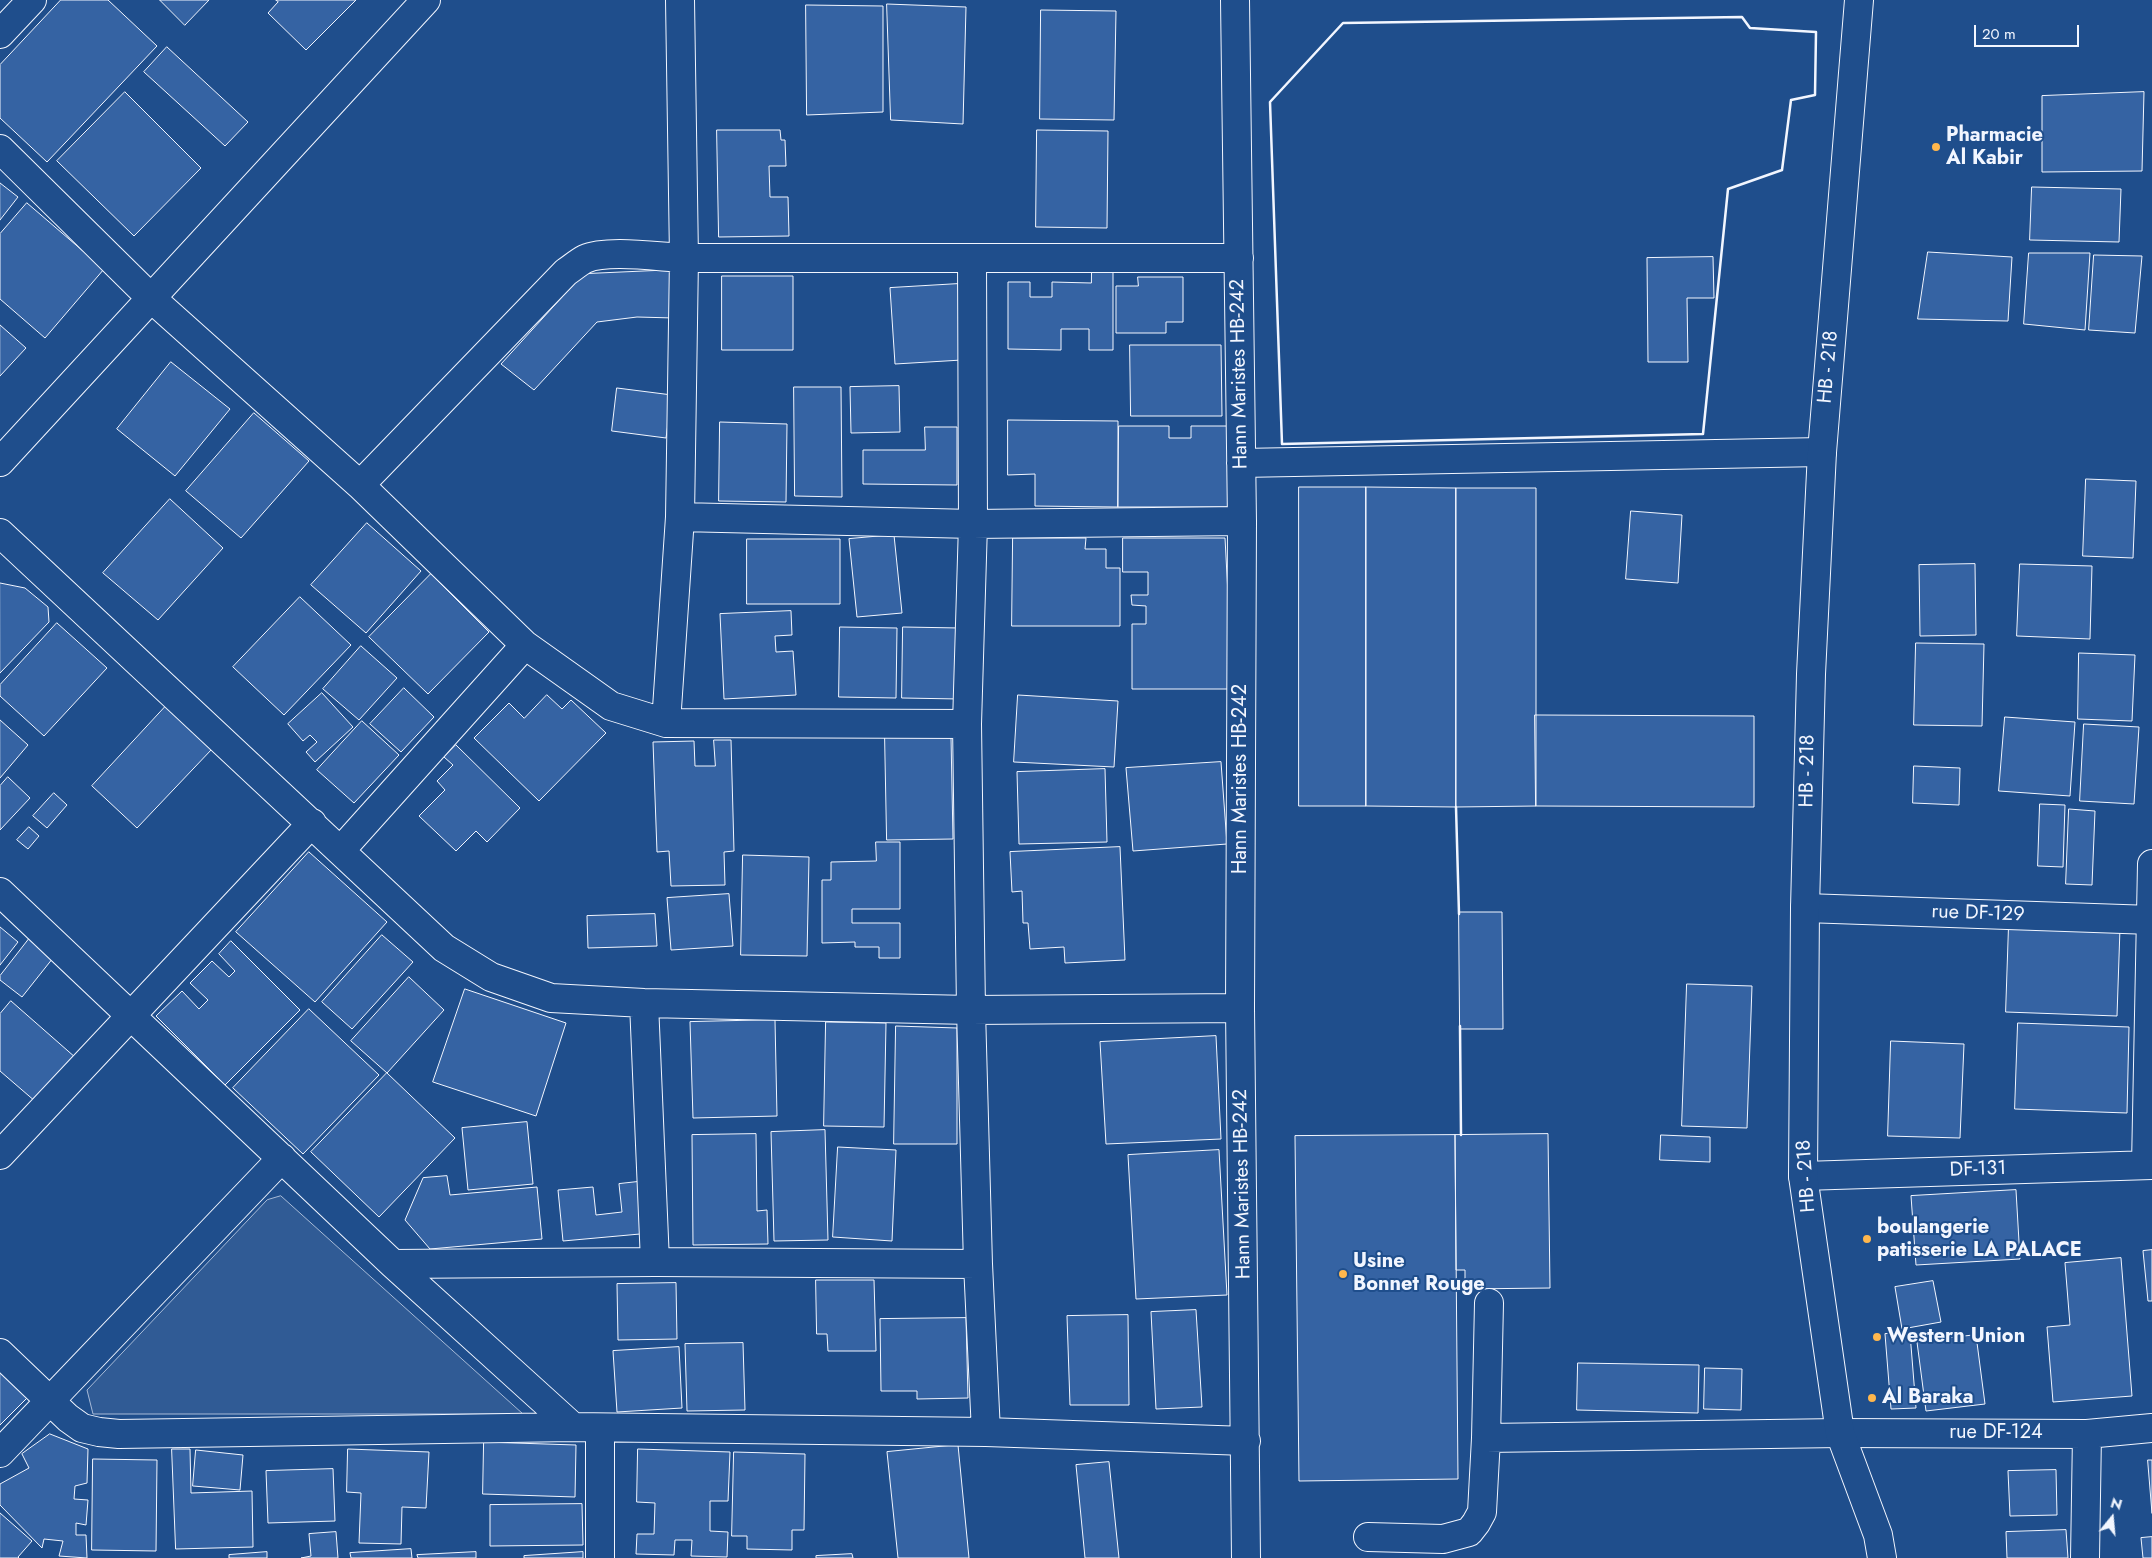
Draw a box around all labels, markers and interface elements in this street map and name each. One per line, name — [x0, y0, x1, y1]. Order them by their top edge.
scale bar — [1977, 15, 2082, 47]
text: 20 m — [1982, 23, 2016, 45]
place label: Pharmacie Al Kabir — [1946, 124, 2043, 171]
marker: Pharmacie Al Kabir — [1930, 141, 1942, 153]
street label: Hann Maristes HB-242 — [1226, 279, 1254, 469]
street label: HB - 218 — [1814, 330, 1844, 404]
street label: Hann Maristes HB-242 — [1229, 684, 1253, 874]
street label: HB - 218 — [1795, 734, 1821, 808]
street label: rue DF-129 — [1931, 900, 2025, 928]
street label: Hann Maristes HB-242 — [1229, 1089, 1257, 1279]
street label: HB - 218 — [1792, 1139, 1822, 1213]
street label: DF-131 — [1949, 1157, 2007, 1183]
place label: boulangerie patisserie LA PALACE — [1877, 1216, 2082, 1263]
marker: boulangerie patisserie LA PALACE — [1861, 1233, 1873, 1245]
place label: Usine Bonnet Rouge — [1353, 1250, 1485, 1297]
marker: Usine Bonnet Rouge — [1337, 1268, 1349, 1280]
place label: Western Union — [1887, 1325, 2025, 1349]
marker: Western Union — [1871, 1331, 1883, 1343]
place label: Al Baraka — [1882, 1386, 1973, 1410]
marker: Al Baraka — [1866, 1392, 1878, 1404]
street label: rue DF-124 — [1949, 1421, 2043, 1445]
text: N — [2108, 1492, 2125, 1515]
north arrow — [2087, 1493, 2137, 1543]

